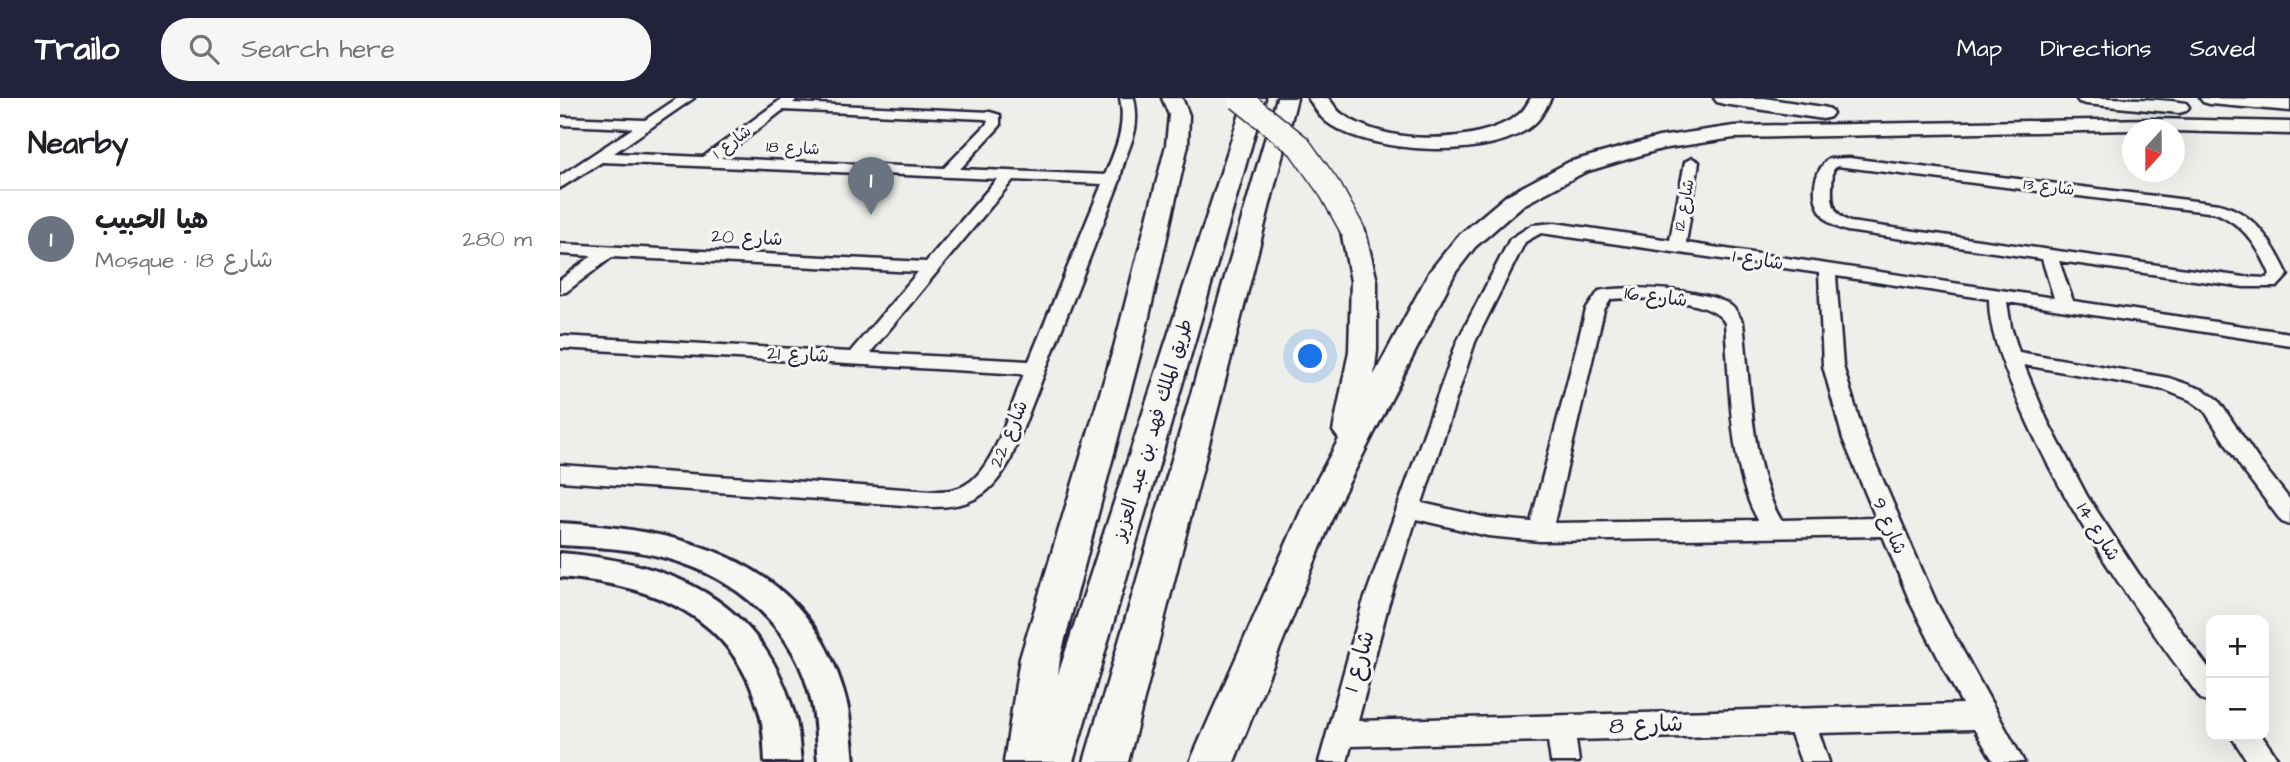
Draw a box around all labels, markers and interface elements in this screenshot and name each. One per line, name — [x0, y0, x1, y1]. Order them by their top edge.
search box — [161, 18, 651, 81]
text: Trailo — [35, 26, 119, 72]
icon: search — [185, 30, 223, 68]
text: Search here — [241, 31, 395, 67]
text: Map — [1957, 32, 2002, 66]
text: Directions — [2040, 32, 2152, 66]
text: Saved — [2190, 32, 2255, 66]
north arrow — [2122, 119, 2185, 182]
street label: شارع 1 — [708, 120, 756, 164]
text: Nearby — [28, 123, 128, 165]
street label: شارع 18 — [766, 136, 820, 160]
pin: 1 — [848, 157, 894, 215]
street label: شارع 13 — [2022, 173, 2076, 201]
street label: شارع 12 — [1668, 177, 1700, 233]
text: هيا الحبيب — [95, 202, 208, 238]
text: 1 — [50, 223, 52, 255]
text: 280 m — [462, 223, 532, 255]
street label: شارع 20 — [711, 223, 783, 253]
street label: شارع 1 — [1731, 243, 1785, 277]
text: Mosque · شارع 18 — [95, 244, 273, 276]
street label: شارع 16 — [1623, 280, 1689, 314]
street label: طريق الملك فهد بن عبد العزيز — [1106, 316, 1200, 546]
your location — [1293, 339, 1327, 373]
street label: شارع 21 — [766, 340, 830, 370]
street label: شارع 22 — [983, 396, 1035, 472]
street label: شارع 9 — [1865, 493, 1913, 559]
street label: شارع 14 — [2070, 498, 2126, 566]
map controls — [2206, 615, 2269, 741]
button: + — [2206, 615, 2269, 678]
street label: شارع 1 — [1335, 627, 1383, 695]
button: − — [2206, 678, 2269, 741]
street label: شارع 8 — [1609, 708, 1683, 742]

